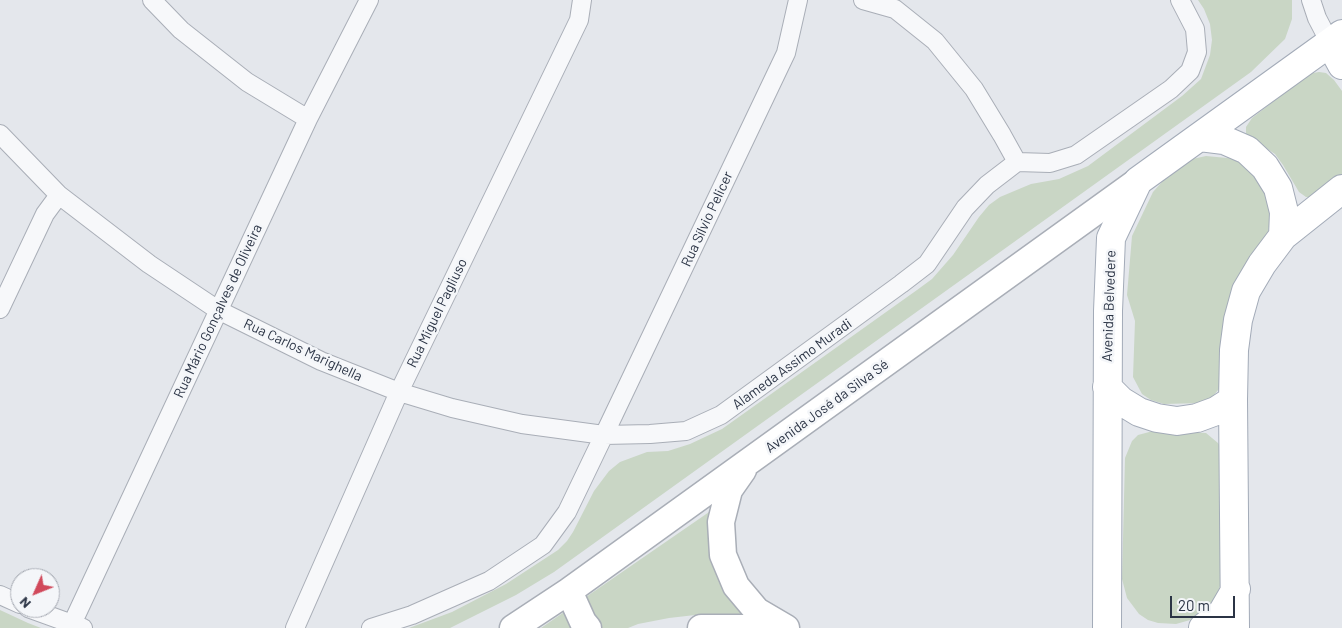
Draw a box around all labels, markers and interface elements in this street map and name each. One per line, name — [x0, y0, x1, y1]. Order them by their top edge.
street label: Rua Sílvio Pelicer — [678, 169, 736, 269]
street label: Rua Mário Gonçalves de Oliveira — [170, 221, 266, 401]
street label: Avenida Belvedere — [1099, 250, 1119, 362]
street label: Rua Miguel Pagliuso — [403, 256, 471, 370]
street label: Rua Carlos Marighella — [241, 315, 365, 385]
street label: Alameda Assimo Muradi — [729, 315, 855, 413]
street label: Avenida José da Silva Sé — [762, 356, 892, 456]
north arrow — [10, 568, 60, 618]
scale bar — [1172, 586, 1237, 618]
text: N — [15, 594, 34, 612]
text: 20 m — [1178, 596, 1210, 614]

